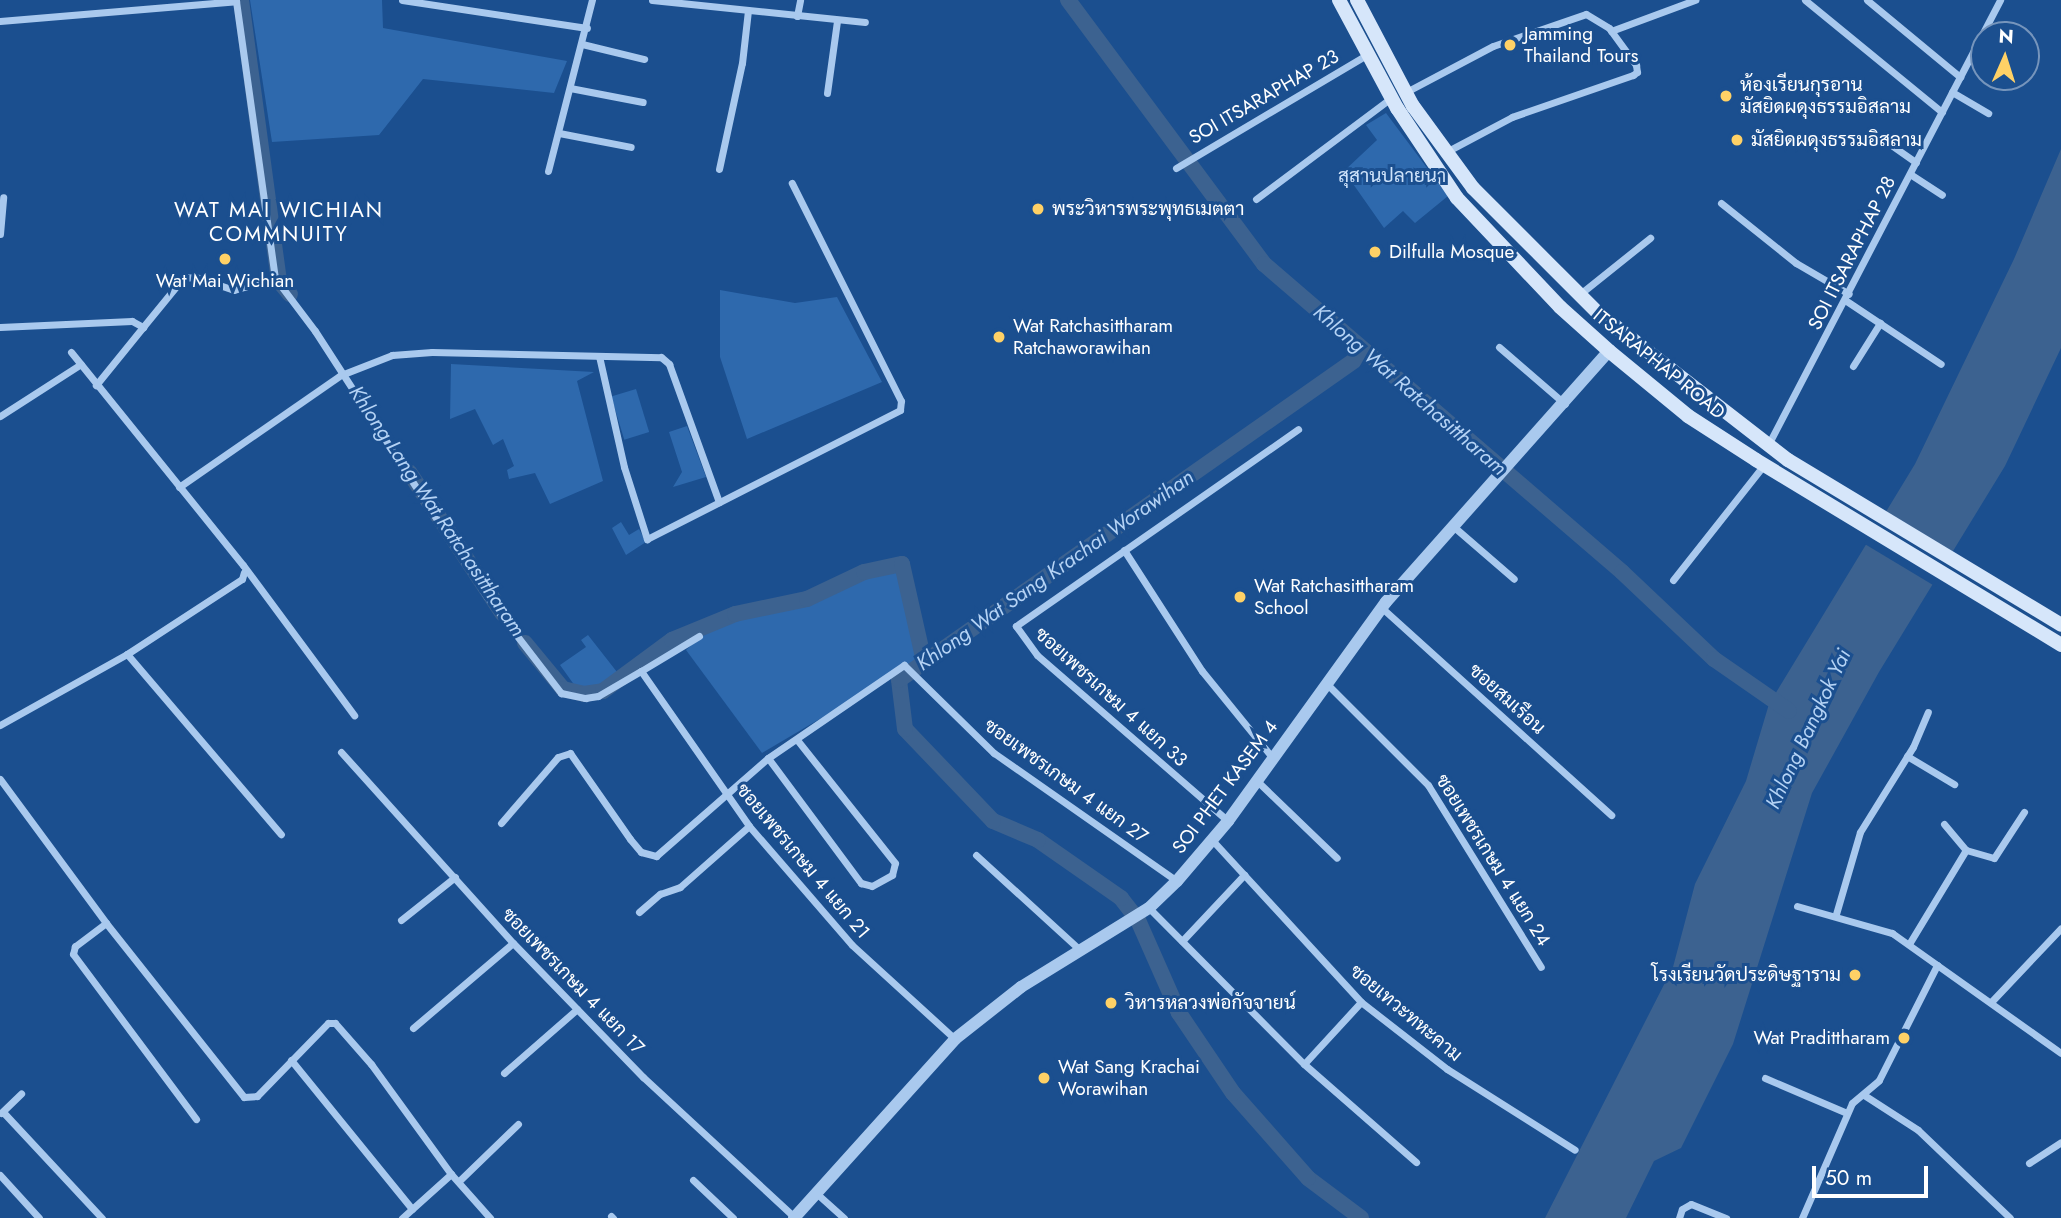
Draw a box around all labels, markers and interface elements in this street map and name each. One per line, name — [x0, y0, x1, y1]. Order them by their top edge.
north arrow — [1970, 21, 2040, 91]
place label: Jamming Thailand Tours — [1524, 23, 1638, 67]
text: N — [1998, 23, 2014, 50]
marker: Jamming Thailand Tours — [1502, 37, 1518, 53]
street label: SOI ITSARAPHAP 23 — [1185, 45, 1343, 149]
place label: ห้องเรียนกุรอาน มัสยิดผดุงธรรมอิสลาม — [1740, 74, 1911, 118]
marker: ห้องเรียนกุรอาน มัสยิดผดุงธรรมอิสลาม — [1718, 88, 1734, 104]
place label: มัสยิดผดุงธรรมอิสลาม — [1751, 129, 1922, 151]
marker: มัสยิดผดุงธรรมอิสลาม — [1729, 132, 1745, 148]
park label: สุสานปลายนา — [1338, 165, 1446, 187]
street label: SOI ITSARAPHAP 28 — [1803, 172, 1901, 334]
district label: WAT MAI WICHIAN COMMNUITY — [176, 197, 382, 247]
place label: พระวิหารพระพุทธเมตตา — [1052, 198, 1245, 220]
marker: พระวิหารพระพุทธเมตตา — [1030, 201, 1046, 217]
place label: Dilfulla Mosque — [1389, 241, 1514, 263]
marker: Dilfulla Mosque — [1367, 244, 1383, 260]
marker: Wat Mai Wichian — [217, 251, 233, 267]
place label: Wat Mai Wichian — [156, 270, 294, 292]
water label: Khlong Wat Ratchasittharam — [1308, 299, 1512, 481]
street label: ITSARAPHAP ROAD — [1589, 304, 1729, 424]
place label: Wat Ratchasittharam Ratchaworawihan — [1013, 315, 1173, 359]
marker: Wat Ratchasittharam Ratchaworawihan — [991, 329, 1007, 345]
water label: Khlong Lang Wat Ratchasittharam — [344, 381, 530, 641]
water label: Khlong Wat Sang Krachai Worawihan — [911, 464, 1199, 676]
place label: Wat Ratchasittharam School — [1254, 575, 1414, 619]
marker: Wat Ratchasittharam School — [1232, 589, 1248, 605]
street label: ซอยเพชรเกษม 4 แยก 33 — [1030, 623, 1192, 771]
water label: Khlong Bangkok Yai — [1760, 645, 1856, 813]
street label: ซอยสมเรือน — [1464, 659, 1550, 739]
street label: ซอยเพชรเกษม 4 แยก 27 — [980, 714, 1152, 848]
street label: SOI PHET KASEM 4 — [1167, 716, 1283, 858]
street label: ซอยเพชรเกษม 4 แยก 24 — [1431, 770, 1555, 950]
street label: ซอยเพชรเกษม 4 แยก 21 — [731, 779, 875, 943]
street label: ซอยเพชรเกษม 4 แยก 17 — [497, 903, 649, 1059]
street label: ซอยเทวะทหะคาม — [1345, 960, 1467, 1066]
place label: โรงเรียนวัดประดิษฐาราม — [1652, 964, 1841, 986]
marker: โรงเรียนวัดประดิษฐาราม — [1847, 967, 1863, 983]
place label: วิหารหลวงพ่อกัจจายน์ — [1125, 992, 1296, 1014]
marker: วิหารหลวงพ่อกัจจายน์ — [1103, 995, 1119, 1011]
place label: Wat Pradittharam — [1754, 1027, 1890, 1049]
marker: Wat Pradittharam — [1896, 1030, 1912, 1046]
place label: Wat Sang Krachai Worawihan — [1058, 1056, 1200, 1100]
marker: Wat Sang Krachai Worawihan — [1036, 1070, 1052, 1086]
scale bar — [1816, 1152, 1932, 1196]
text: 50 m — [1825, 1163, 1872, 1193]

